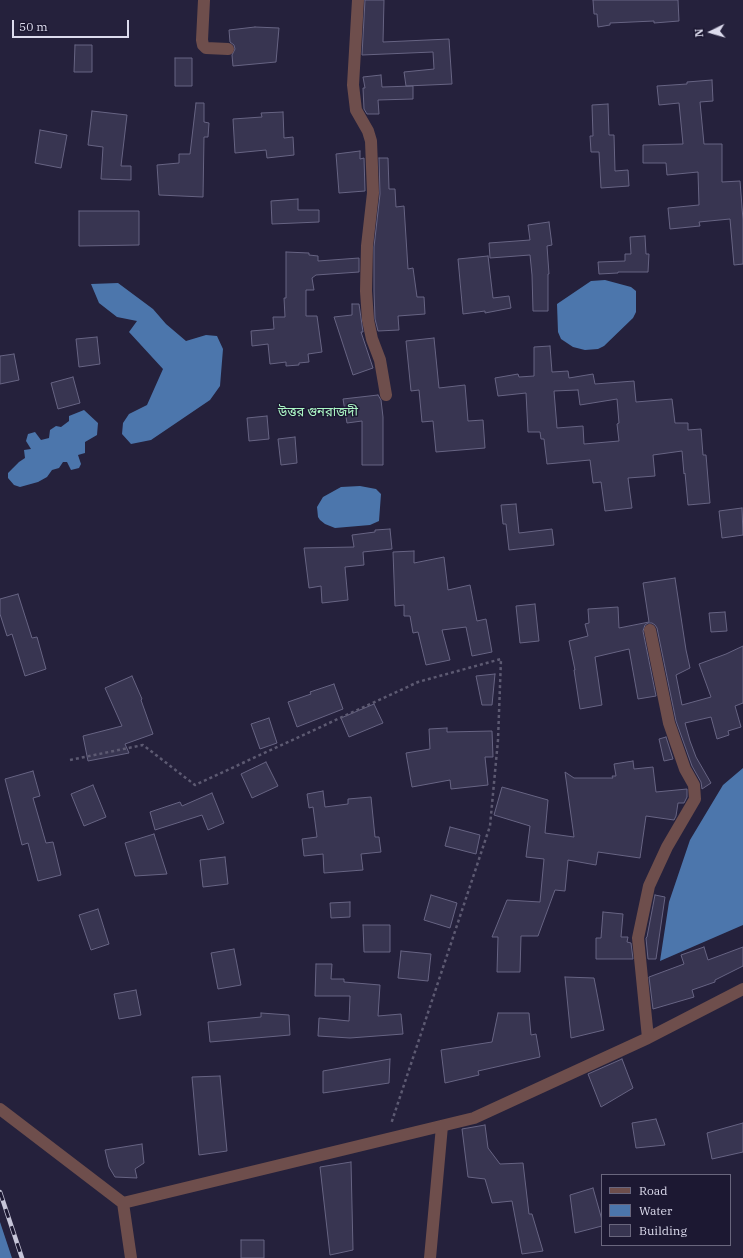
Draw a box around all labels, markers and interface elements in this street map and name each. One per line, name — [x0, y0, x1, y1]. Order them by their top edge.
scale bar — [14, 12, 131, 38]
north arrow — [691, 12, 731, 52]
text: 50 m — [19, 19, 48, 34]
text: N — [692, 28, 706, 38]
district label: উত্তর গুনরাজদী — [278, 404, 358, 420]
legend — [601, 1174, 731, 1246]
text: Road — [639, 1183, 668, 1198]
text: Water — [639, 1203, 672, 1218]
text: Building — [639, 1223, 687, 1238]

